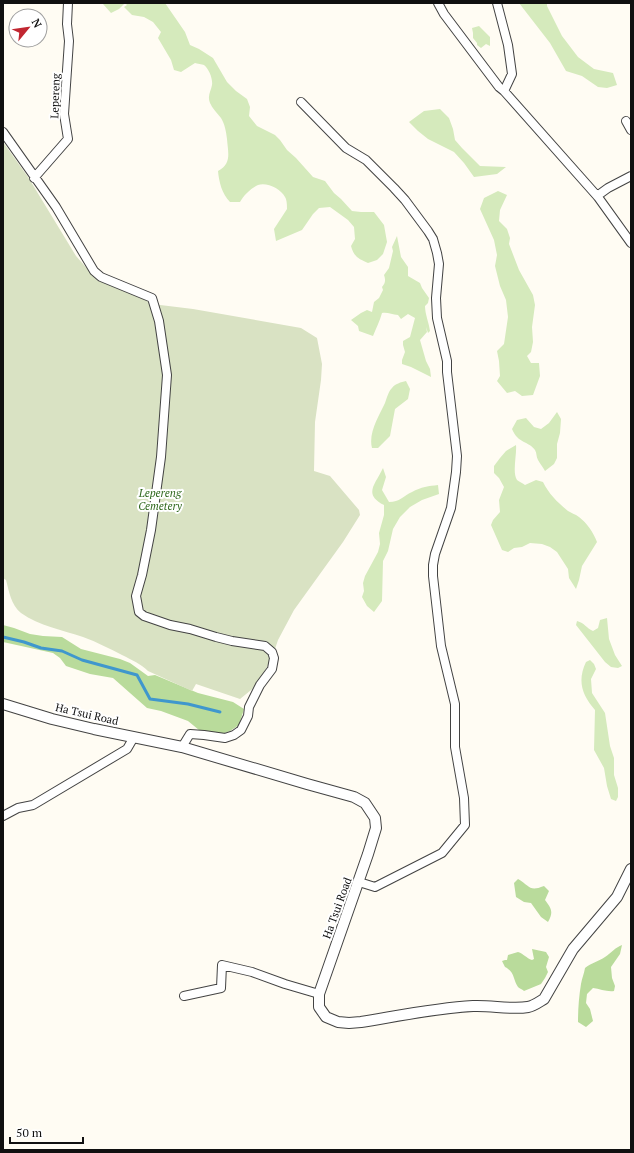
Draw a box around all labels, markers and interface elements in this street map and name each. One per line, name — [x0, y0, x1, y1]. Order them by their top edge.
north arrow — [8, 8, 48, 48]
text: N — [29, 16, 45, 31]
street label: Lepereng — [47, 73, 63, 119]
park label: Lepereng Cemetery — [138, 486, 183, 513]
street label: Ha Tsui Road — [54, 700, 120, 728]
street label: Ha Tsui Road — [319, 875, 355, 941]
scale bar — [10, 1119, 83, 1145]
text: 50 m — [16, 1125, 43, 1140]

